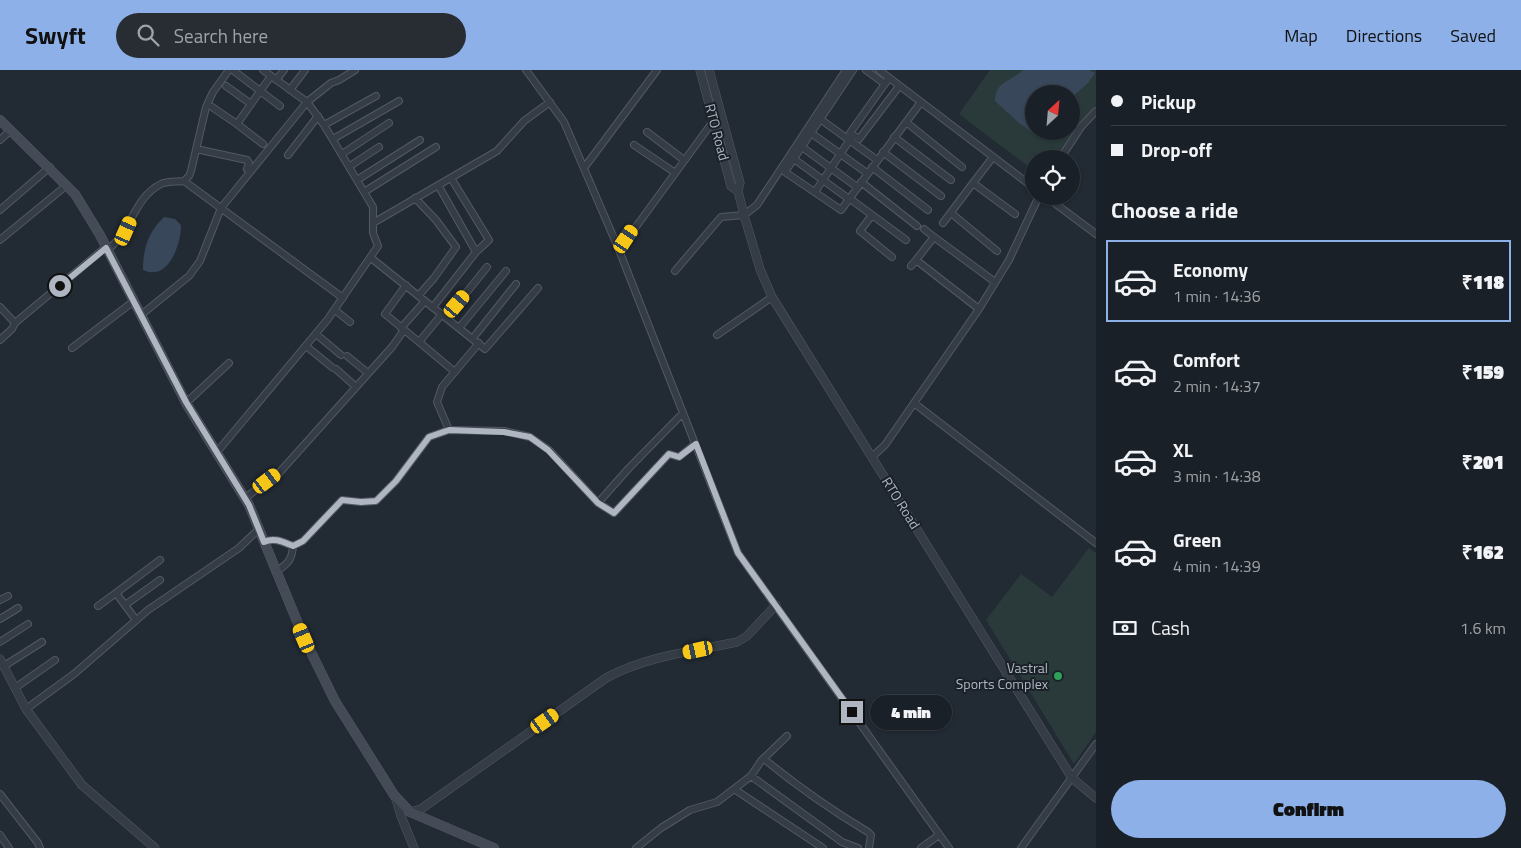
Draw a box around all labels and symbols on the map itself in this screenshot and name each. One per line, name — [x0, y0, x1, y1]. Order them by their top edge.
north arrow — [1025, 85, 1080, 140]
street label: RTO Road — [700, 101, 735, 163]
car — [113, 214, 138, 248]
car — [611, 222, 640, 256]
route start — [49, 275, 71, 297]
car — [441, 288, 472, 320]
car — [250, 466, 283, 496]
street label: RTO Road — [877, 472, 926, 533]
car — [291, 621, 316, 655]
car — [681, 640, 714, 660]
place label: Vastral Sports Complex — [956, 657, 1049, 694]
marker: Vastral Sports Complex — [1052, 670, 1064, 682]
callout: 4 min — [870, 694, 952, 730]
route end — [841, 701, 863, 723]
car — [528, 706, 561, 736]

